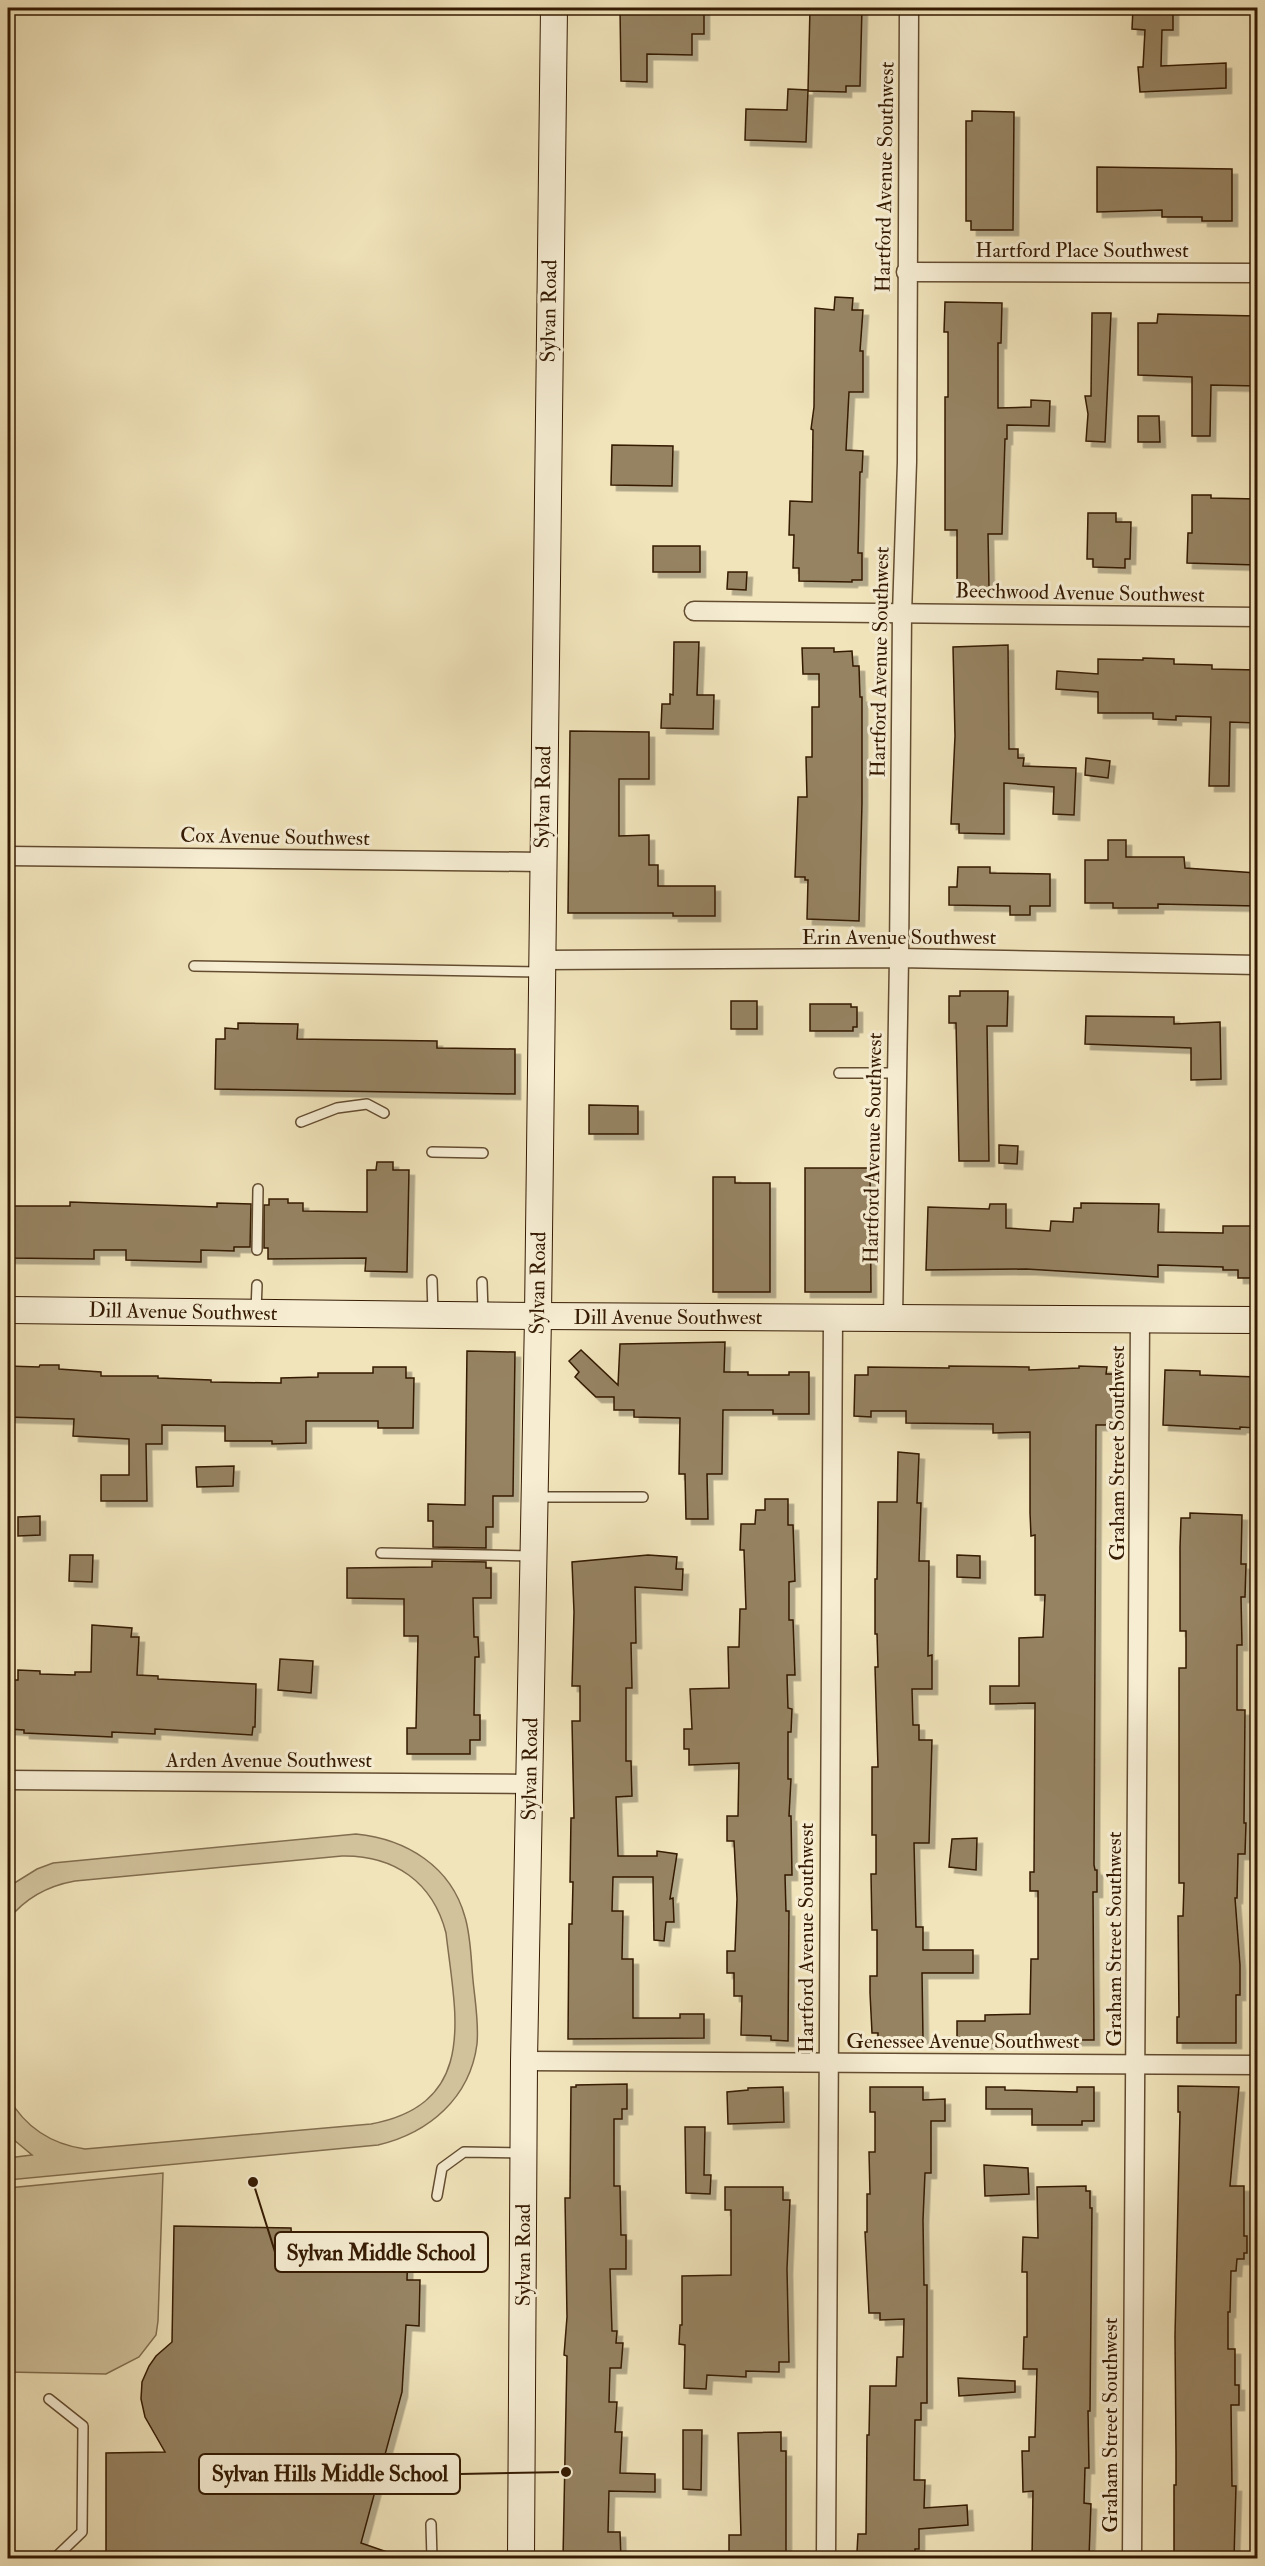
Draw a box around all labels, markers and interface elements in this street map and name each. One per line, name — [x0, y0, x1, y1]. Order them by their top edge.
street label: Hartford Avenue Southwest — [869, 61, 901, 293]
street label: Hartford Place Southwest — [975, 237, 1189, 264]
street label: Sylvan Road — [535, 259, 563, 363]
street label: Hartford Avenue Southwest — [864, 546, 896, 778]
street label: Beechwood Avenue Southwest — [955, 577, 1205, 609]
street label: Sylvan Road — [529, 745, 557, 849]
street label: Cox Avenue Southwest — [180, 822, 370, 852]
street label: Erin Avenue Southwest — [802, 924, 997, 951]
street label: Hartford Avenue Southwest — [857, 1032, 889, 1264]
street label: Sylvan Road — [524, 1231, 552, 1335]
street label: Dill Avenue Southwest — [88, 1297, 278, 1327]
street label: Dill Avenue Southwest — [574, 1304, 763, 1331]
street label: Graham Street Southwest — [1104, 1345, 1131, 1561]
street label: Sylvan Road — [516, 1717, 544, 1821]
street label: Arden Avenue Southwest — [165, 1747, 372, 1774]
street label: Hartford Avenue Southwest — [793, 1822, 820, 2053]
street label: Graham Street Southwest — [1101, 1831, 1128, 2047]
street label: Genessee Avenue Southwest — [846, 2028, 1080, 2055]
street label: Sylvan Road — [510, 2203, 537, 2306]
callout: Sylvan Middle School — [275, 2232, 488, 2272]
text: Sylvan Middle School — [286, 2239, 476, 2268]
street label: Graham Street Southwest — [1097, 2317, 1124, 2533]
callout: Sylvan Hills Middle School — [199, 2454, 460, 2494]
text: Sylvan Hills Middle School — [212, 2460, 449, 2489]

